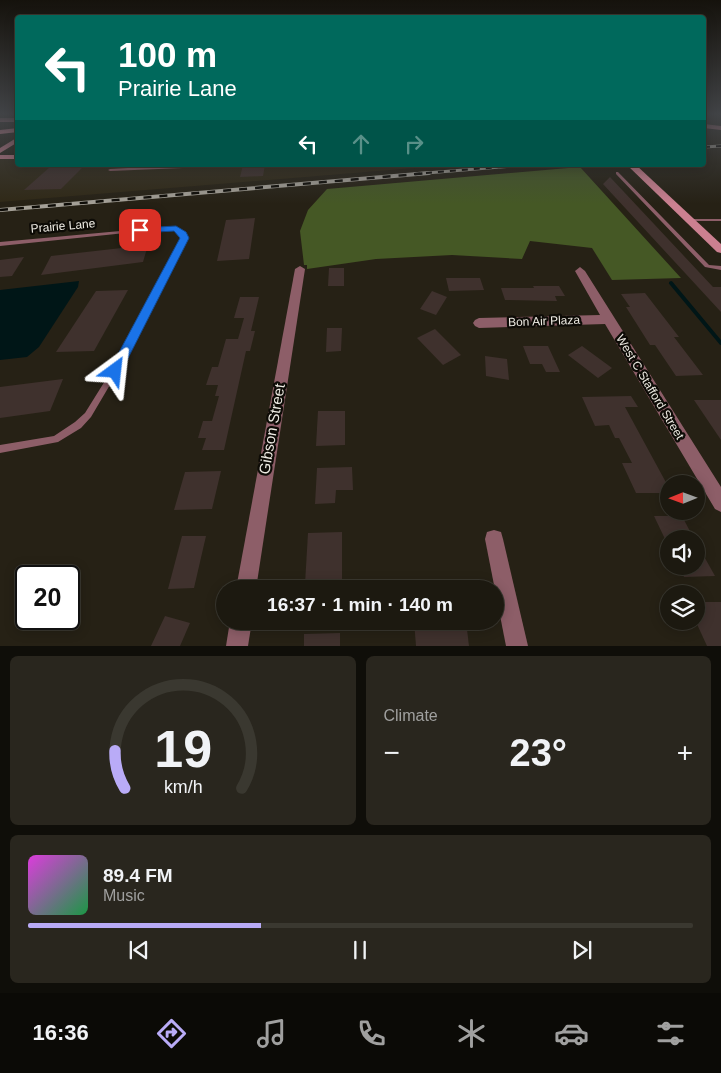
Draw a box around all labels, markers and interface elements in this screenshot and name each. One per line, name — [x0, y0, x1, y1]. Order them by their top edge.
icon: left — [35, 35, 100, 100]
text: 100 m — [118, 35, 217, 74]
text: Prairie Lane — [118, 76, 237, 101]
icon: left — [294, 130, 322, 158]
icon: ahead — [347, 130, 375, 158]
icon: right — [400, 130, 428, 158]
pin — [119, 209, 161, 251]
street label: Prairie Lane — [30, 216, 96, 236]
icon: arrive — [126, 216, 154, 244]
street label: Bon Air Plaza — [508, 313, 581, 329]
street label: West C Stafford Street — [613, 332, 687, 442]
position arrow — [88, 344, 140, 396]
street label: Gibson Street — [255, 381, 288, 476]
north arrow — [660, 475, 705, 520]
map controls — [660, 475, 705, 630]
button: sound — [660, 530, 705, 575]
speed limit sign: 20 — [15, 565, 80, 630]
button: layers — [660, 585, 705, 630]
text: 16:37 · 1 min · 140 m — [267, 594, 453, 615]
text: Climate — [384, 707, 438, 724]
text: 19 — [154, 720, 212, 778]
text: 23° — [510, 732, 567, 774]
text: − — [384, 737, 400, 768]
text: + — [677, 737, 693, 768]
text: km/h — [163, 777, 202, 797]
text: 89.4 FM — [103, 865, 173, 886]
text: Music — [103, 887, 145, 904]
icon: previous — [125, 936, 153, 964]
icon: pause — [346, 936, 374, 964]
icon: next — [568, 936, 596, 964]
icon: directions — [154, 1016, 189, 1051]
icon: music — [254, 1016, 289, 1051]
icon: phone — [354, 1016, 389, 1051]
icon: climate — [454, 1016, 489, 1051]
icon: car — [554, 1016, 589, 1051]
icon: filters — [653, 1016, 688, 1051]
text: 16:36 — [32, 1020, 89, 1045]

